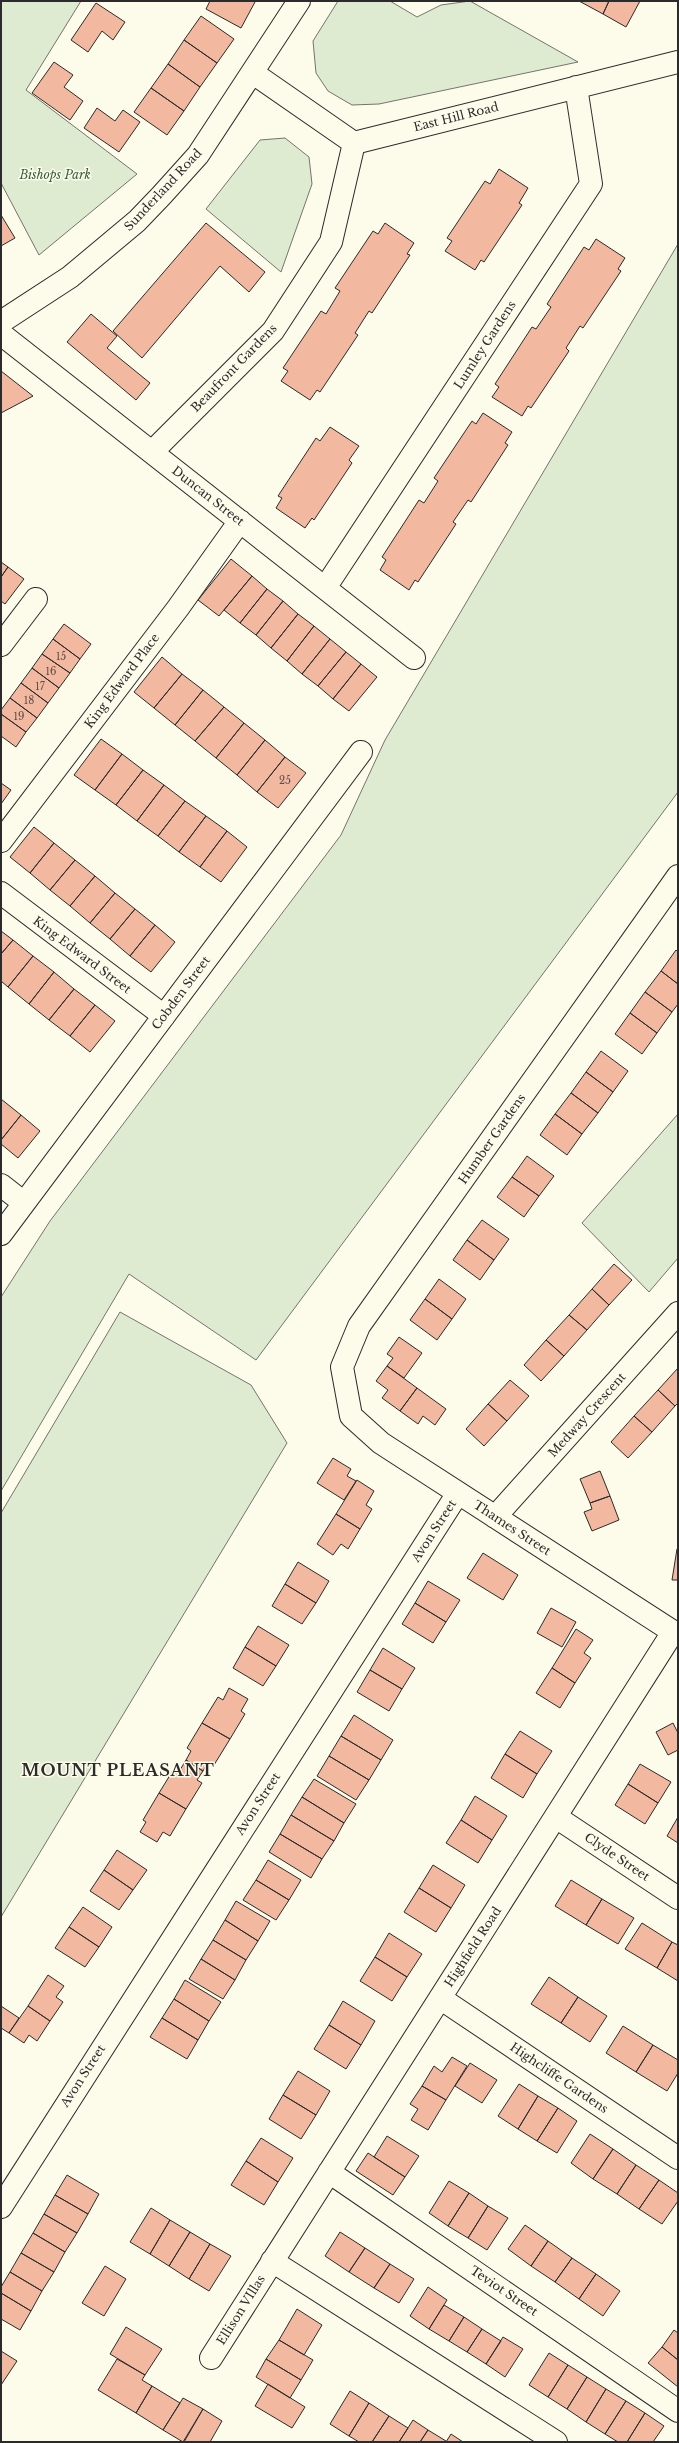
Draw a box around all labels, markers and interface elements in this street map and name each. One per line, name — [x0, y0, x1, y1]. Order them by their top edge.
street label: East Hill Road — [412, 99, 500, 134]
street label: Sunderland Road — [121, 145, 205, 234]
park label: Bishops Park — [18, 167, 91, 182]
street label: Lumley Gardens — [450, 298, 519, 392]
street label: Beaufront Gardens — [188, 320, 280, 415]
street label: Duncan Street — [169, 463, 248, 529]
street label: King Edward Place — [81, 630, 162, 731]
house number: 15 — [56, 650, 66, 663]
house number: 16 — [46, 665, 56, 678]
house number: 17 — [35, 680, 46, 693]
house number: 18 — [24, 694, 34, 707]
house number: 19 — [14, 710, 24, 723]
house number: 25 — [279, 774, 291, 787]
street label: King Edward Street — [30, 913, 135, 997]
street label: Cobden Street — [148, 953, 213, 1032]
street label: Humber Gardens — [455, 1091, 528, 1187]
street label: Medway Crescent — [545, 1369, 629, 1460]
street label: Avon Street — [407, 1496, 460, 1566]
street label: Thames Street — [471, 1497, 554, 1558]
district label: MOUNT PLEASANT — [21, 1760, 215, 1780]
street label: Avon Street — [231, 1769, 284, 1839]
street label: Clyde Street — [582, 1829, 653, 1884]
street label: Highfield Road — [441, 1904, 504, 1990]
street label: Highcliffe Gardens — [507, 2039, 611, 2116]
street label: Avon Street — [56, 2041, 109, 2111]
street label: Teviot Street — [468, 2262, 541, 2319]
street label: Ellison VIllas — [213, 2272, 268, 2347]

